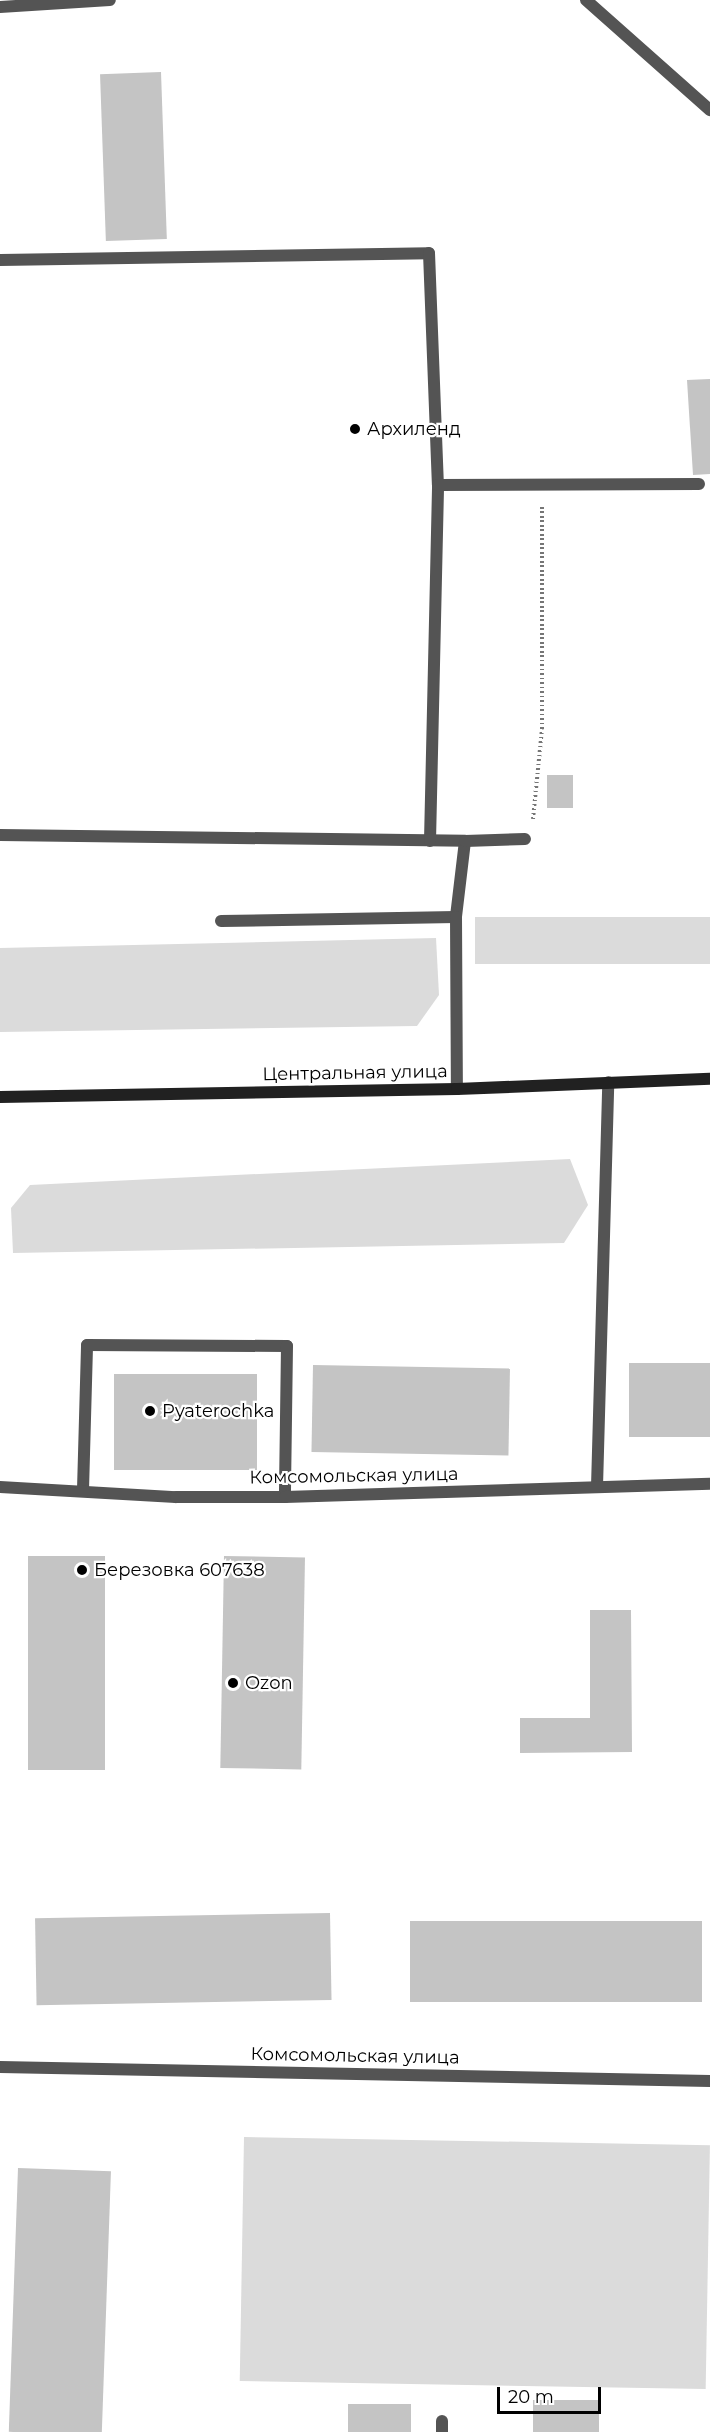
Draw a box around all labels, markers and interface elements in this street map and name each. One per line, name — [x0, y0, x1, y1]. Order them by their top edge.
place label: Архиленд — [367, 418, 461, 440]
marker: Архиленд — [348, 422, 362, 436]
street label: Центральная улица — [262, 1061, 448, 1085]
place label: Pyaterochka — [162, 1400, 274, 1422]
marker: Pyaterochka — [143, 1404, 157, 1418]
street label: Комсомольская улица — [249, 1463, 459, 1489]
place label: Березовка 607638 — [94, 1559, 265, 1581]
marker: Березовка 607638 — [75, 1563, 89, 1577]
place label: Ozon — [245, 1672, 293, 1694]
marker: Ozon — [226, 1676, 240, 1690]
street label: Комсомольская улица — [250, 2043, 460, 2069]
scale bar — [500, 2375, 604, 2413]
text: 20 m — [508, 2386, 554, 2408]

